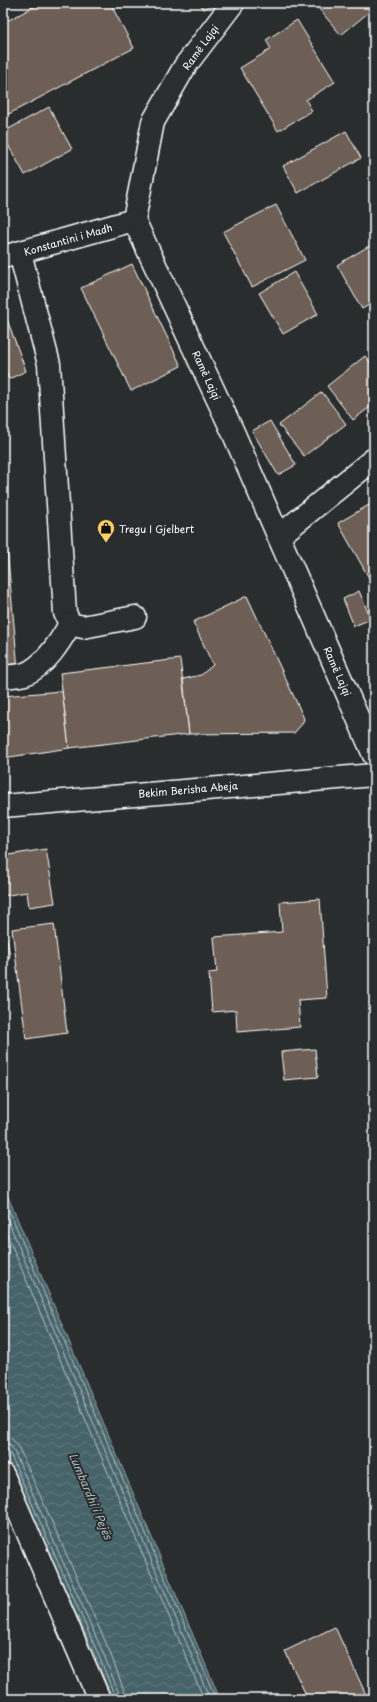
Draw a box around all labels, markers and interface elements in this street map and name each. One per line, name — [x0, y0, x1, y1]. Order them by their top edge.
street label: Ramē Lajqi — [178, 21, 222, 73]
street label: Konstantini i Madh — [22, 219, 114, 259]
street label: Ramē Lajqi — [189, 348, 225, 402]
shop icon: Tregu I Gjelbert — [96, 518, 116, 543]
place label: Tregu I Gjelbert — [119, 521, 194, 536]
street label: Ramē Lajqi — [320, 644, 356, 698]
street label: Bekim Berisha Abeja — [138, 777, 239, 801]
water label: Lumbardhi i Pejës — [65, 1450, 118, 1544]

